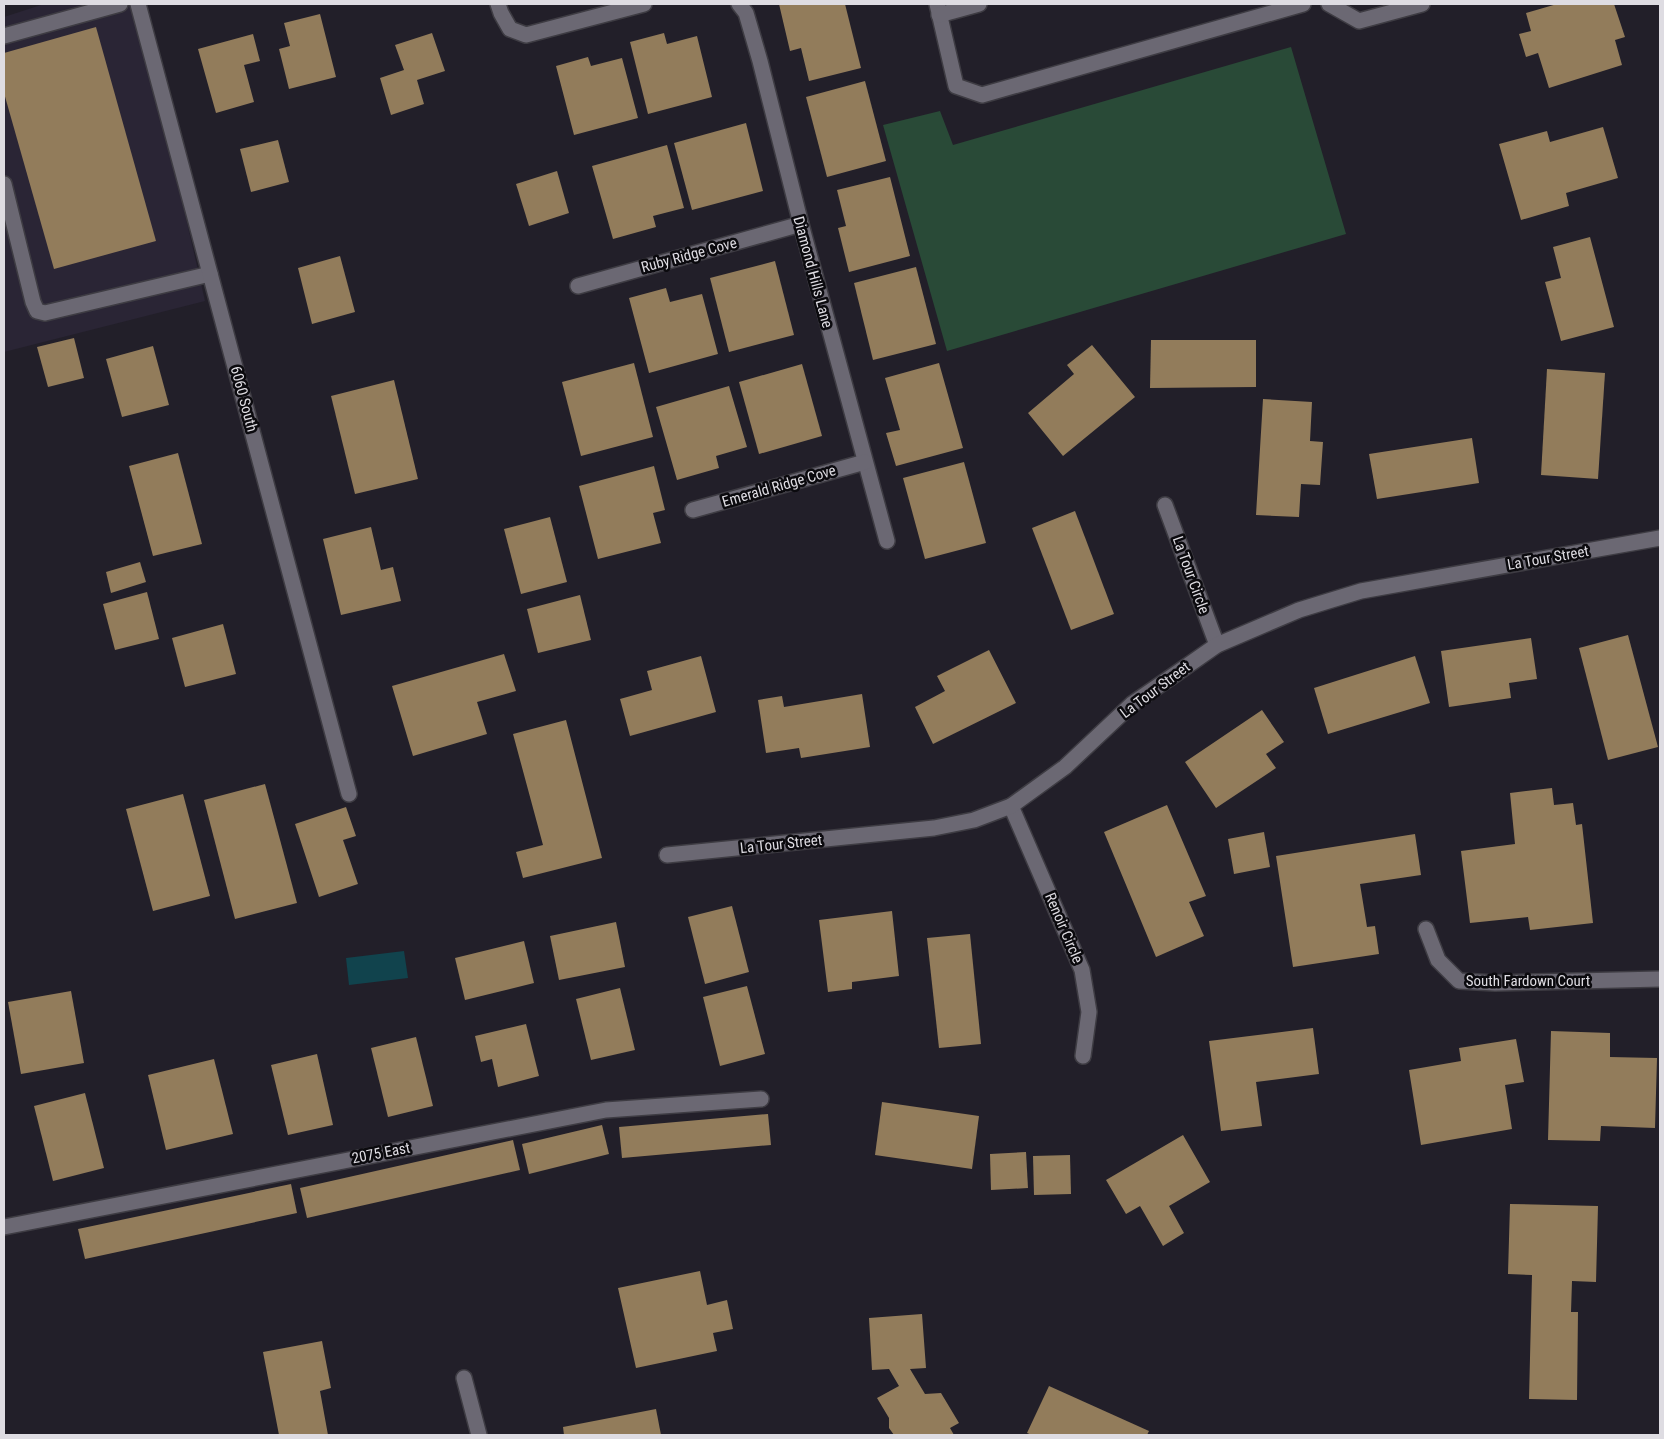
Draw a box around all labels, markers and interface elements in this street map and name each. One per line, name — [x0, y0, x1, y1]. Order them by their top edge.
street label: Diamond Hills Lane — [789, 214, 837, 330]
street label: Ruby Ridge Cove — [639, 234, 739, 276]
street label: 6060 South — [227, 364, 261, 434]
street label: Emerald Ridge Cove — [720, 461, 838, 511]
street label: La Tour Circle — [1169, 534, 1213, 616]
street label: La Tour Street — [1506, 542, 1590, 574]
street label: La Tour Street — [1117, 658, 1193, 722]
street label: La Tour Street — [739, 831, 823, 857]
street label: Renoir Circle — [1041, 890, 1087, 966]
street label: South Fardown Court — [1466, 972, 1590, 990]
street label: 2075 East — [350, 1139, 412, 1167]

